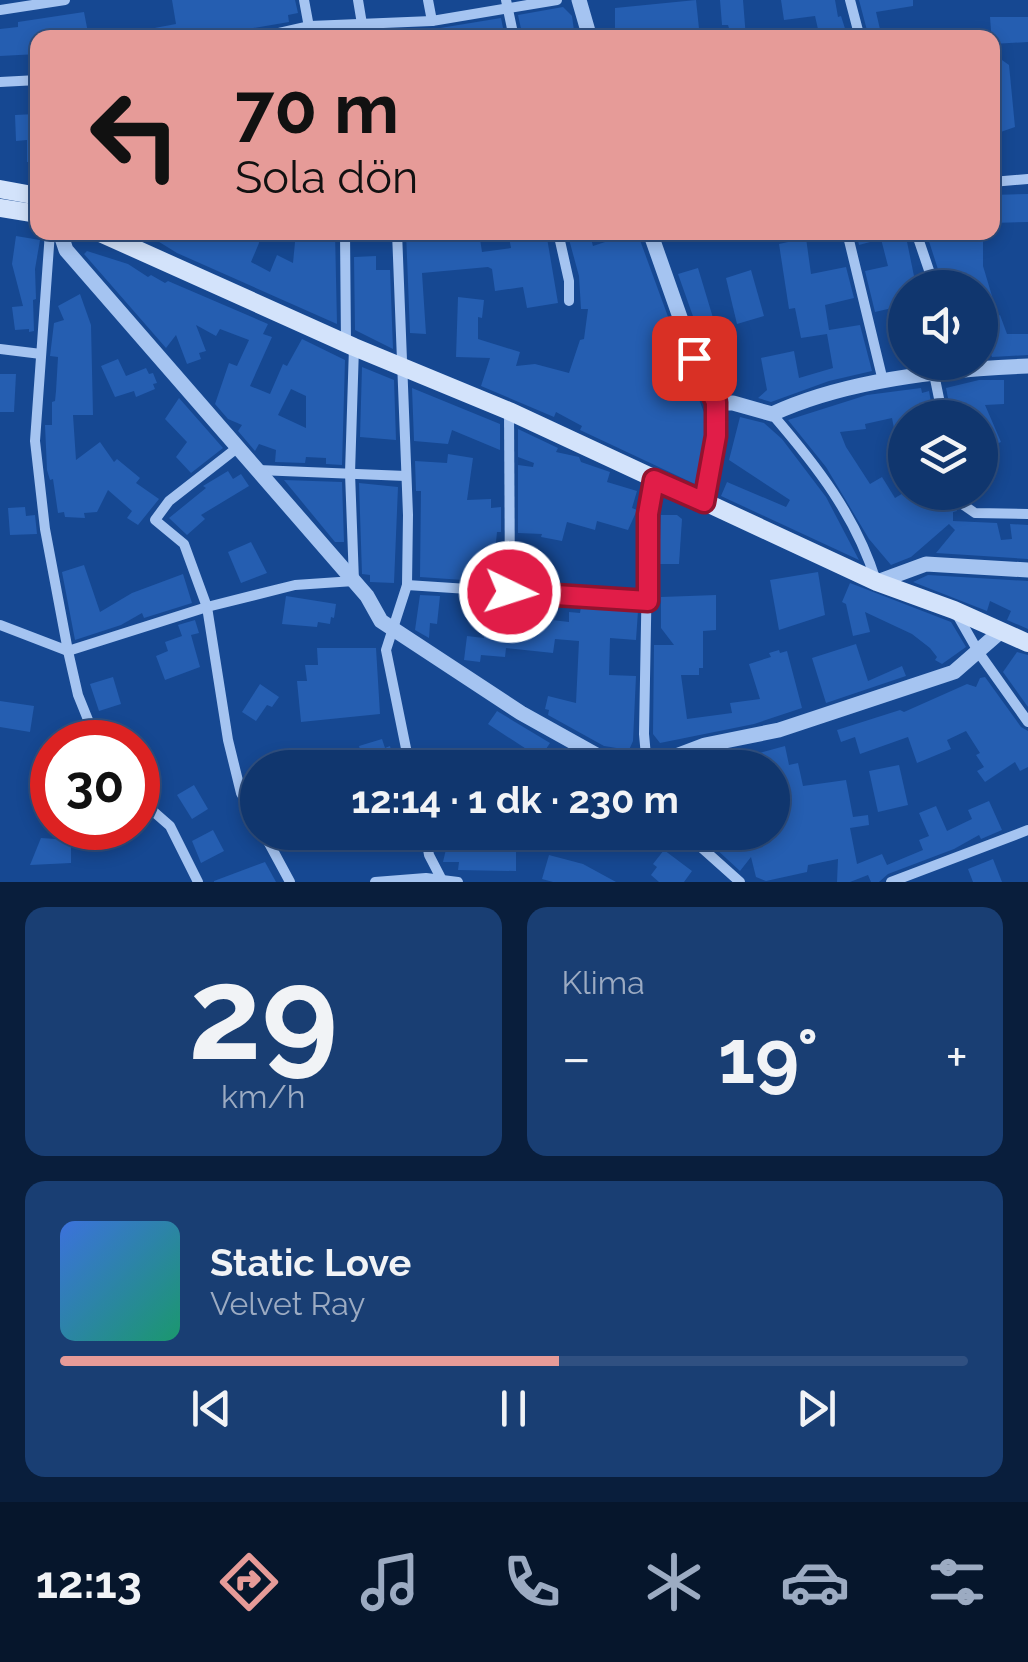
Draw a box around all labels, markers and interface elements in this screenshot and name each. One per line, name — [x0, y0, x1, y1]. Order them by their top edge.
text: 70 m — [235, 67, 399, 149]
icon: left — [70, 70, 200, 200]
text: Sola dön — [235, 151, 418, 204]
map controls — [888, 270, 998, 510]
button: sound — [888, 270, 998, 380]
pin — [652, 316, 737, 401]
icon: arrive — [667, 331, 722, 386]
button: layers — [888, 400, 998, 510]
position arrow — [458, 540, 562, 644]
speed limit sign: 30 — [30, 720, 160, 850]
text: 12:14 · 1 dk · 230 m — [351, 777, 679, 822]
text: 29 — [188, 937, 338, 1089]
text: Klima — [562, 964, 645, 1001]
text: 19° — [718, 1012, 818, 1101]
text: − — [562, 1025, 591, 1090]
text: + — [945, 1025, 968, 1090]
text: km/h — [221, 1078, 305, 1115]
text: Static Love — [210, 1240, 411, 1285]
text: Velvet Ray — [210, 1285, 365, 1322]
icon: previous — [184, 1381, 239, 1436]
icon: pause — [486, 1381, 541, 1436]
icon: next — [789, 1381, 844, 1436]
icon: directions — [214, 1547, 284, 1617]
icon: music — [355, 1547, 425, 1617]
icon: phone — [497, 1547, 567, 1617]
icon: climate — [639, 1547, 709, 1617]
icon: car — [780, 1547, 850, 1617]
icon: filters — [922, 1547, 992, 1617]
text: 12:13 — [36, 1556, 142, 1609]

